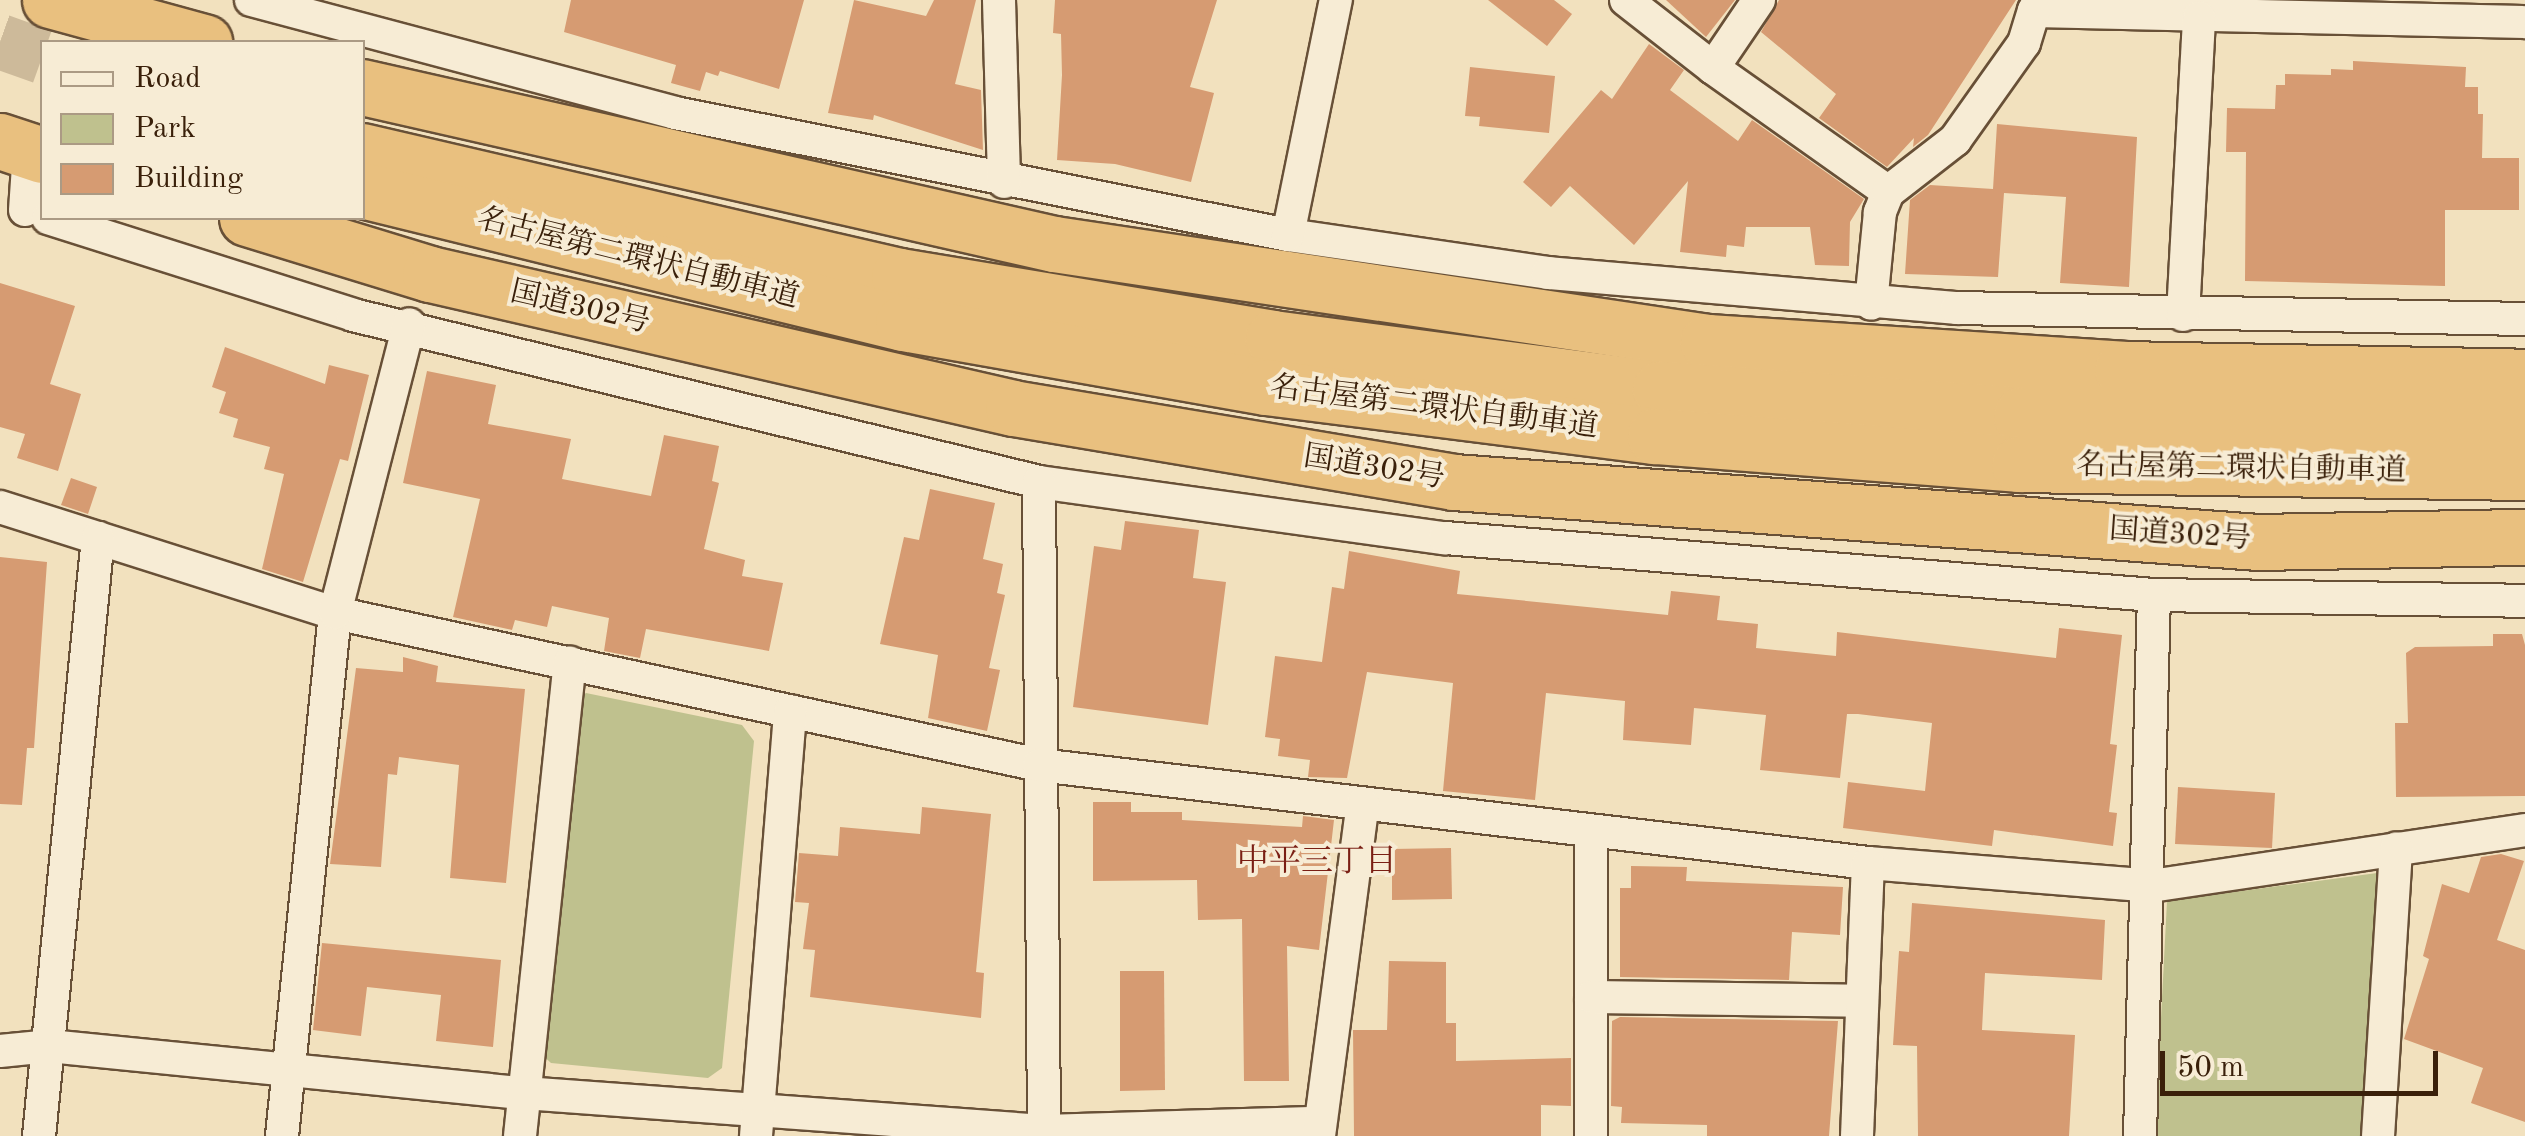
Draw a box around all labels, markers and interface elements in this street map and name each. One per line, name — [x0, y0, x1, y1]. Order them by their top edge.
legend — [40, 40, 365, 220]
text: Road — [134, 64, 201, 94]
text: Park — [134, 114, 196, 144]
text: Building — [134, 164, 243, 194]
street label: 名古屋第二環状自動車道 — [474, 202, 802, 316]
street label: 国道302号 — [507, 274, 653, 342]
street label: 名古屋第二環状自動車道 — [1268, 370, 1600, 446]
street label: 国道302号 — [1301, 439, 1447, 497]
street label: 名古屋第二環状自動車道 — [2076, 448, 2406, 490]
street label: 国道302号 — [2108, 512, 2252, 558]
district label: 中平三丁目 — [1237, 844, 1397, 882]
scale bar — [2165, 1031, 2442, 1093]
text: 50 m — [2177, 1053, 2244, 1083]

